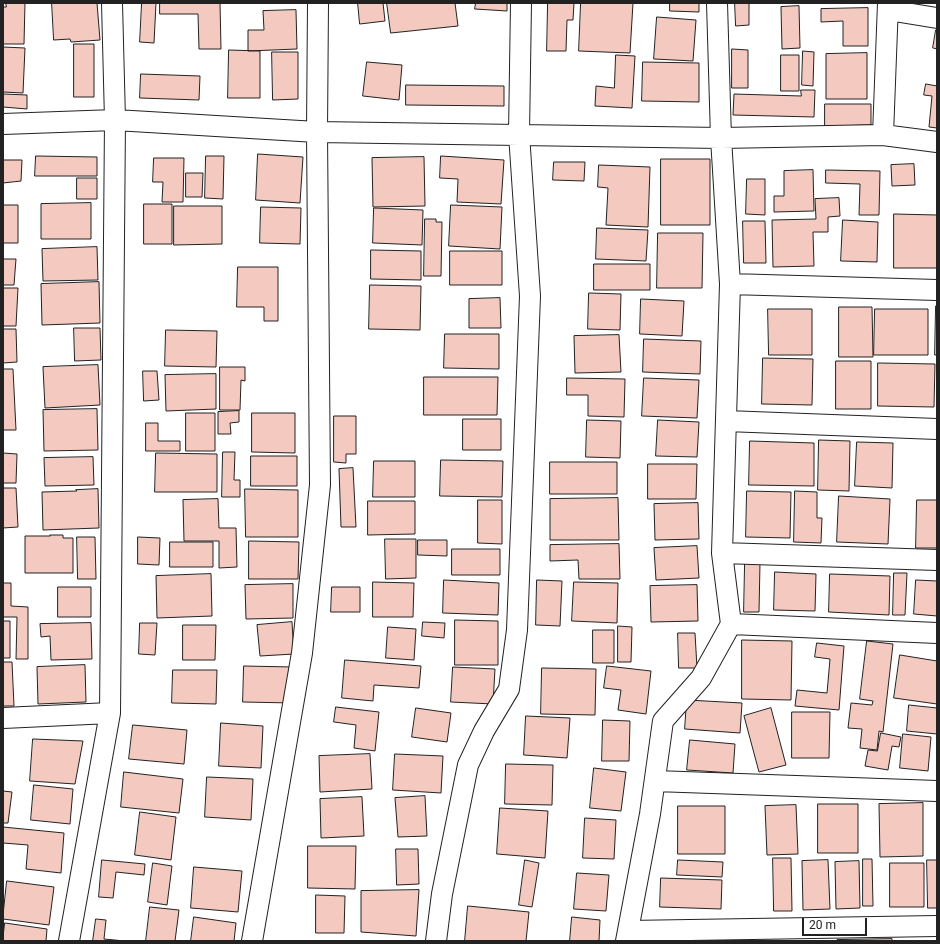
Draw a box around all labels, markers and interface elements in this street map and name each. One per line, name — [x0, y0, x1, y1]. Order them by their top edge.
scale bar — [804, 910, 869, 936]
text: 20 m — [809, 918, 836, 932]

